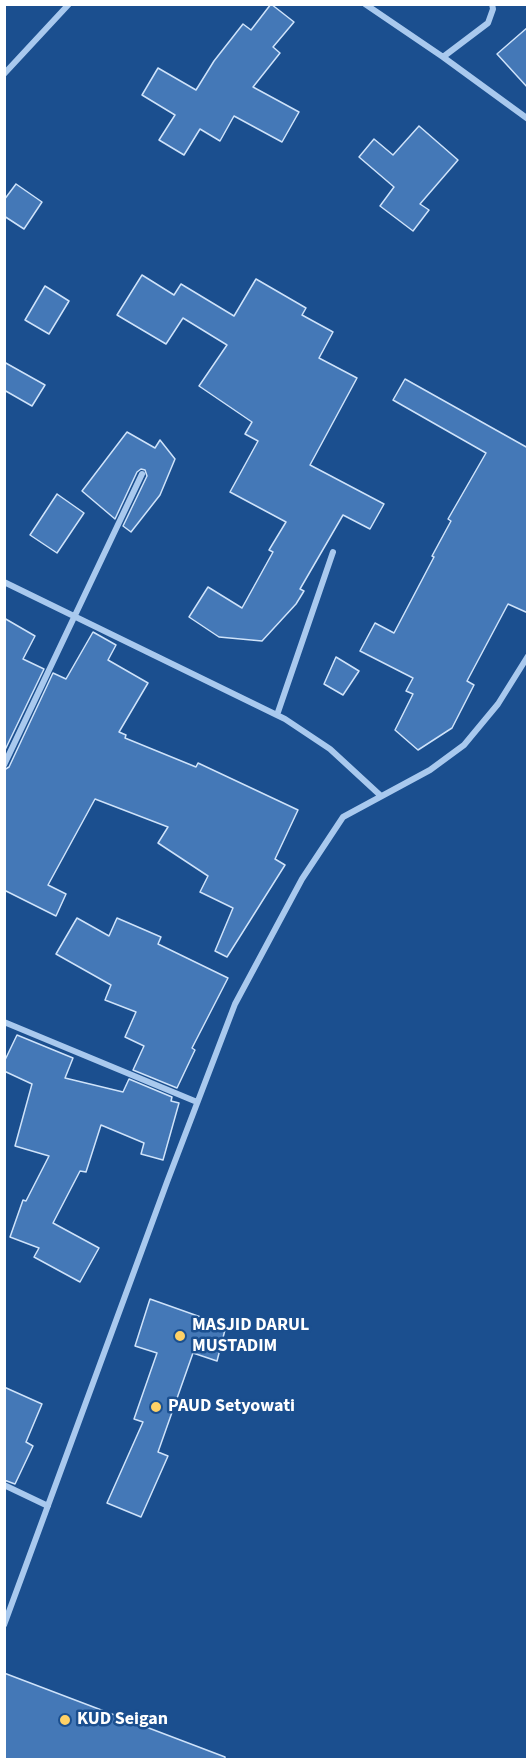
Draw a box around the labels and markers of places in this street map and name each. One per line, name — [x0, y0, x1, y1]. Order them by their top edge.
place label: MASJID DARUL MUSTADIM — [192, 1315, 309, 1358]
marker: MASJID DARUL MUSTADIM — [173, 1329, 187, 1343]
place label: PAUD Setyowati — [168, 1396, 295, 1418]
marker: PAUD Setyowati — [149, 1400, 163, 1414]
place label: KUD Seigan — [77, 1709, 168, 1731]
marker: KUD Seigan — [58, 1713, 72, 1727]

